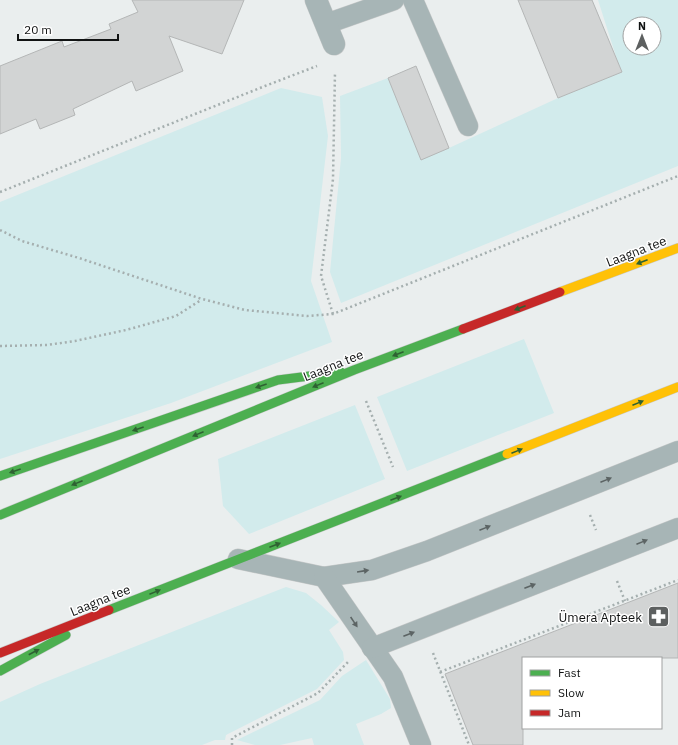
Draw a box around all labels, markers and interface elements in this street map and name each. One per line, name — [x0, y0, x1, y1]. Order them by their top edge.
scale bar — [18, 16, 118, 42]
north arrow — [622, 16, 662, 56]
text: N — [638, 19, 646, 33]
text: 20 m — [24, 22, 52, 37]
street label: Laagna tee — [604, 232, 669, 271]
one-way arrow — [635, 260, 647, 266]
one-way arrow — [513, 306, 525, 312]
street label: Laagna tee — [301, 346, 366, 385]
one-way arrow — [392, 352, 404, 358]
one-way arrow — [312, 382, 323, 388]
one-way arrow — [254, 384, 266, 390]
one-way arrow — [632, 399, 644, 405]
one-way arrow — [132, 426, 144, 432]
one-way arrow — [191, 432, 203, 438]
one-way arrow — [511, 447, 523, 453]
one-way arrow — [8, 468, 20, 474]
one-way arrow — [601, 477, 612, 483]
one-way arrow — [71, 481, 83, 487]
one-way arrow — [390, 495, 402, 501]
one-way arrow — [480, 524, 492, 530]
one-way arrow — [637, 539, 649, 545]
one-way arrow — [269, 542, 281, 548]
one-way arrow — [357, 568, 369, 574]
street label: Laagna tee — [68, 581, 133, 620]
one-way arrow — [524, 583, 536, 589]
one-way arrow — [149, 589, 161, 595]
pharmacy icon: Ümera Apteek — [645, 604, 671, 630]
place label: Ümera Apteek — [559, 609, 642, 626]
one-way arrow — [350, 616, 358, 627]
one-way arrow — [403, 630, 415, 636]
one-way arrow — [28, 649, 40, 655]
legend — [522, 657, 662, 729]
text: Fast — [558, 665, 581, 680]
text: Slow — [558, 685, 584, 700]
text: Jam — [558, 705, 581, 720]

